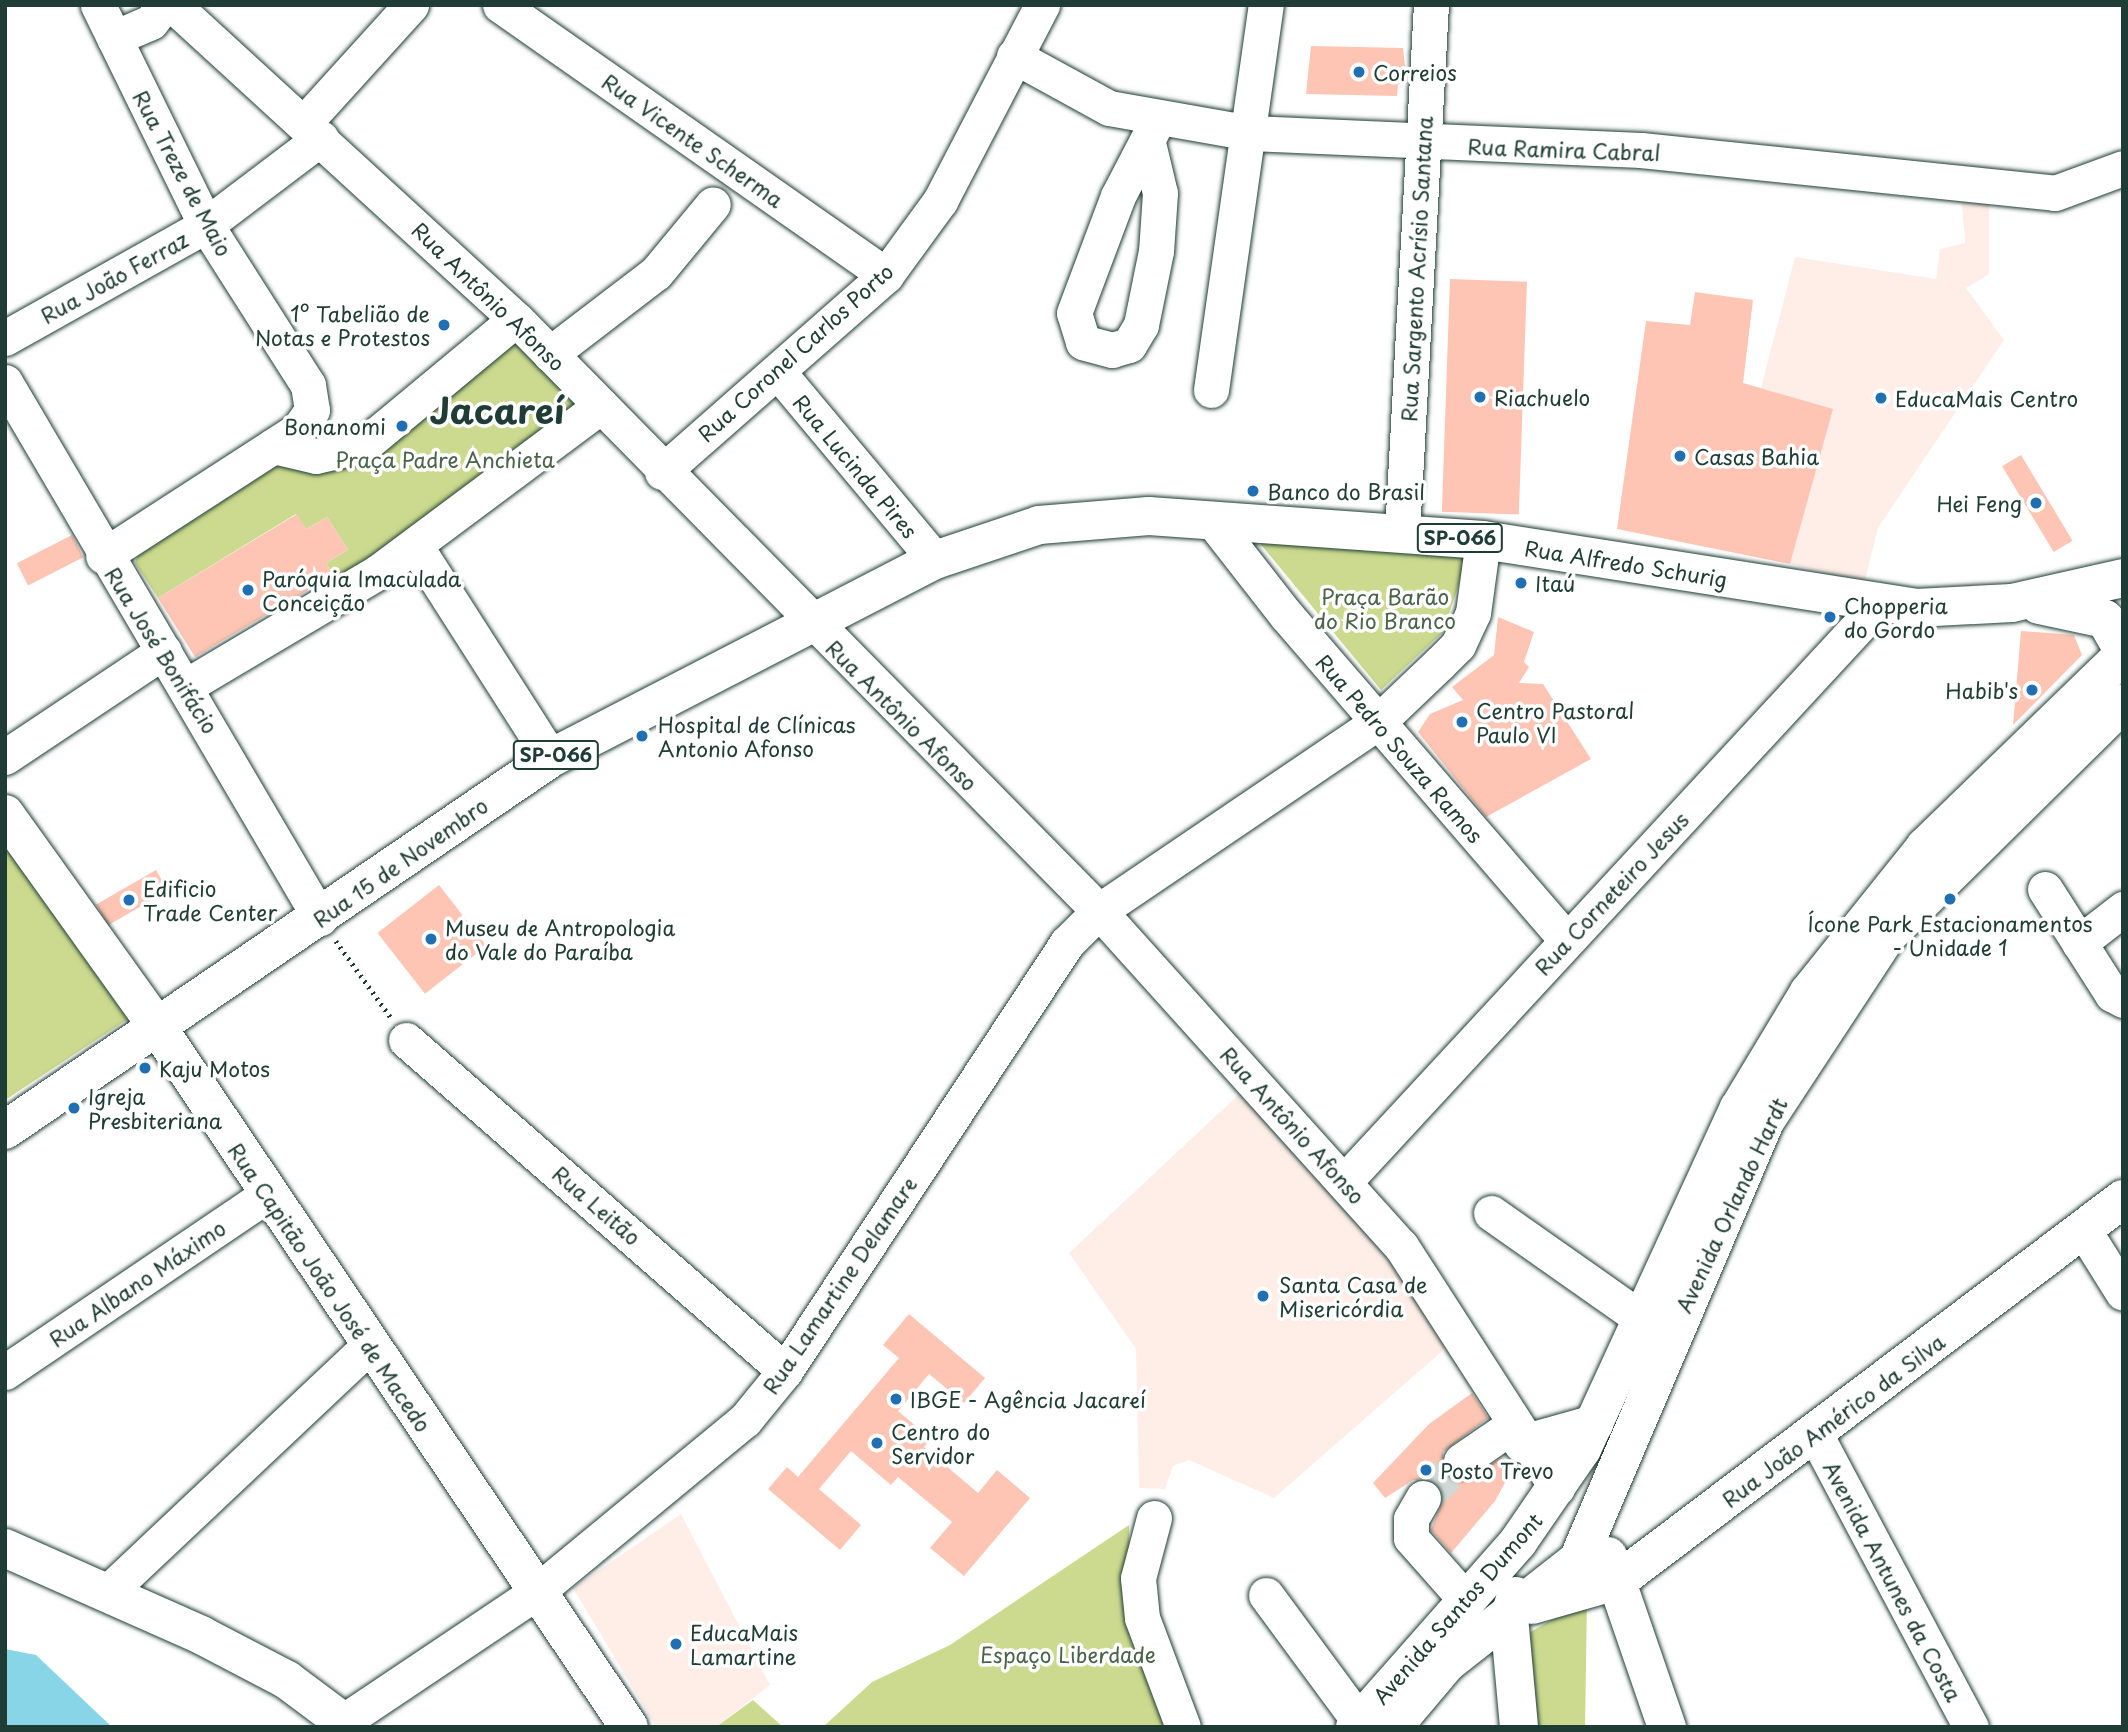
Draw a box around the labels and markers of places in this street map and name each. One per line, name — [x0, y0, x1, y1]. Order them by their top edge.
place label: Correios — [1373, 59, 1457, 85]
marker: Correios — [1351, 64, 1367, 80]
place label: 1º Tabelião de Notas e Protestos — [252, 300, 430, 350]
marker: 1º Tabelião de Notas e Protestos — [436, 317, 452, 333]
place label: Riachuelo — [1494, 384, 1590, 410]
place label: EducaMais Centro — [1895, 385, 2079, 411]
marker: Riachuelo — [1472, 389, 1488, 405]
marker: EducaMais Centro — [1873, 390, 1889, 406]
place label: Bonanomi — [284, 413, 386, 439]
marker: Bonanomi — [392, 416, 412, 436]
place label: Casas Bahia — [1694, 443, 1820, 469]
marker: Casas Bahia — [1672, 448, 1688, 464]
place label: Banco do Brasil — [1267, 478, 1426, 504]
marker: Banco do Brasil — [1245, 483, 1261, 499]
place label: Hei Feng — [1935, 490, 2022, 516]
marker: Hei Feng — [2028, 495, 2044, 511]
place label: Paróquia Imaculada Conceição — [262, 565, 461, 615]
place label: Itaú — [1535, 570, 1575, 596]
marker: Itaú — [1513, 575, 1529, 591]
marker: Paróquia Imaculada Conceição — [240, 582, 256, 598]
place label: Chopperia do Gordo — [1844, 592, 1948, 642]
marker: Chopperia do Gordo — [1822, 609, 1838, 625]
place label: Habib's — [1945, 677, 2018, 703]
marker: Habib's — [2024, 682, 2040, 698]
place label: Centro Pastoral Paulo VI — [1476, 697, 1634, 747]
place label: Hospital de Clínicas Antonio Afonso — [658, 711, 859, 761]
marker: Centro Pastoral Paulo VI — [1454, 714, 1470, 730]
marker: Hospital de Clínicas Antonio Afonso — [632, 726, 652, 746]
place label: Edificio Trade Center — [143, 875, 277, 925]
marker: Ícone Park Estacionamentos - Unidade 1 — [1942, 891, 1958, 907]
marker: Edificio Trade Center — [121, 892, 137, 908]
place label: Ícone Park Estacionamentos - Unidade 1 — [1807, 910, 2093, 960]
place label: Museu de Antropologia do Vale do Paraíba — [445, 914, 676, 964]
marker: Museu de Antropologia do Vale do Paraíba — [423, 931, 439, 947]
place label: Kaju Motos — [159, 1055, 270, 1081]
marker: Kaju Motos — [137, 1060, 153, 1076]
place label: Igreja Presbiteriana — [88, 1083, 222, 1133]
marker: Igreja Presbiteriana — [66, 1100, 82, 1116]
place label: Santa Casa de Misericórdia — [1279, 1271, 1427, 1321]
marker: Santa Casa de Misericórdia — [1253, 1286, 1273, 1306]
place label: IBGE - Agência Jacareí — [910, 1386, 1149, 1412]
marker: IBGE - Agência Jacareí — [888, 1391, 904, 1407]
place label: Centro do Servidor — [891, 1418, 991, 1468]
marker: Centro do Servidor — [869, 1435, 885, 1451]
place label: Posto Trevo — [1440, 1457, 1555, 1483]
marker: Posto Trevo — [1418, 1462, 1434, 1478]
place label: EducaMais Lamartine — [690, 1619, 798, 1669]
marker: EducaMais Lamartine — [668, 1636, 684, 1652]

